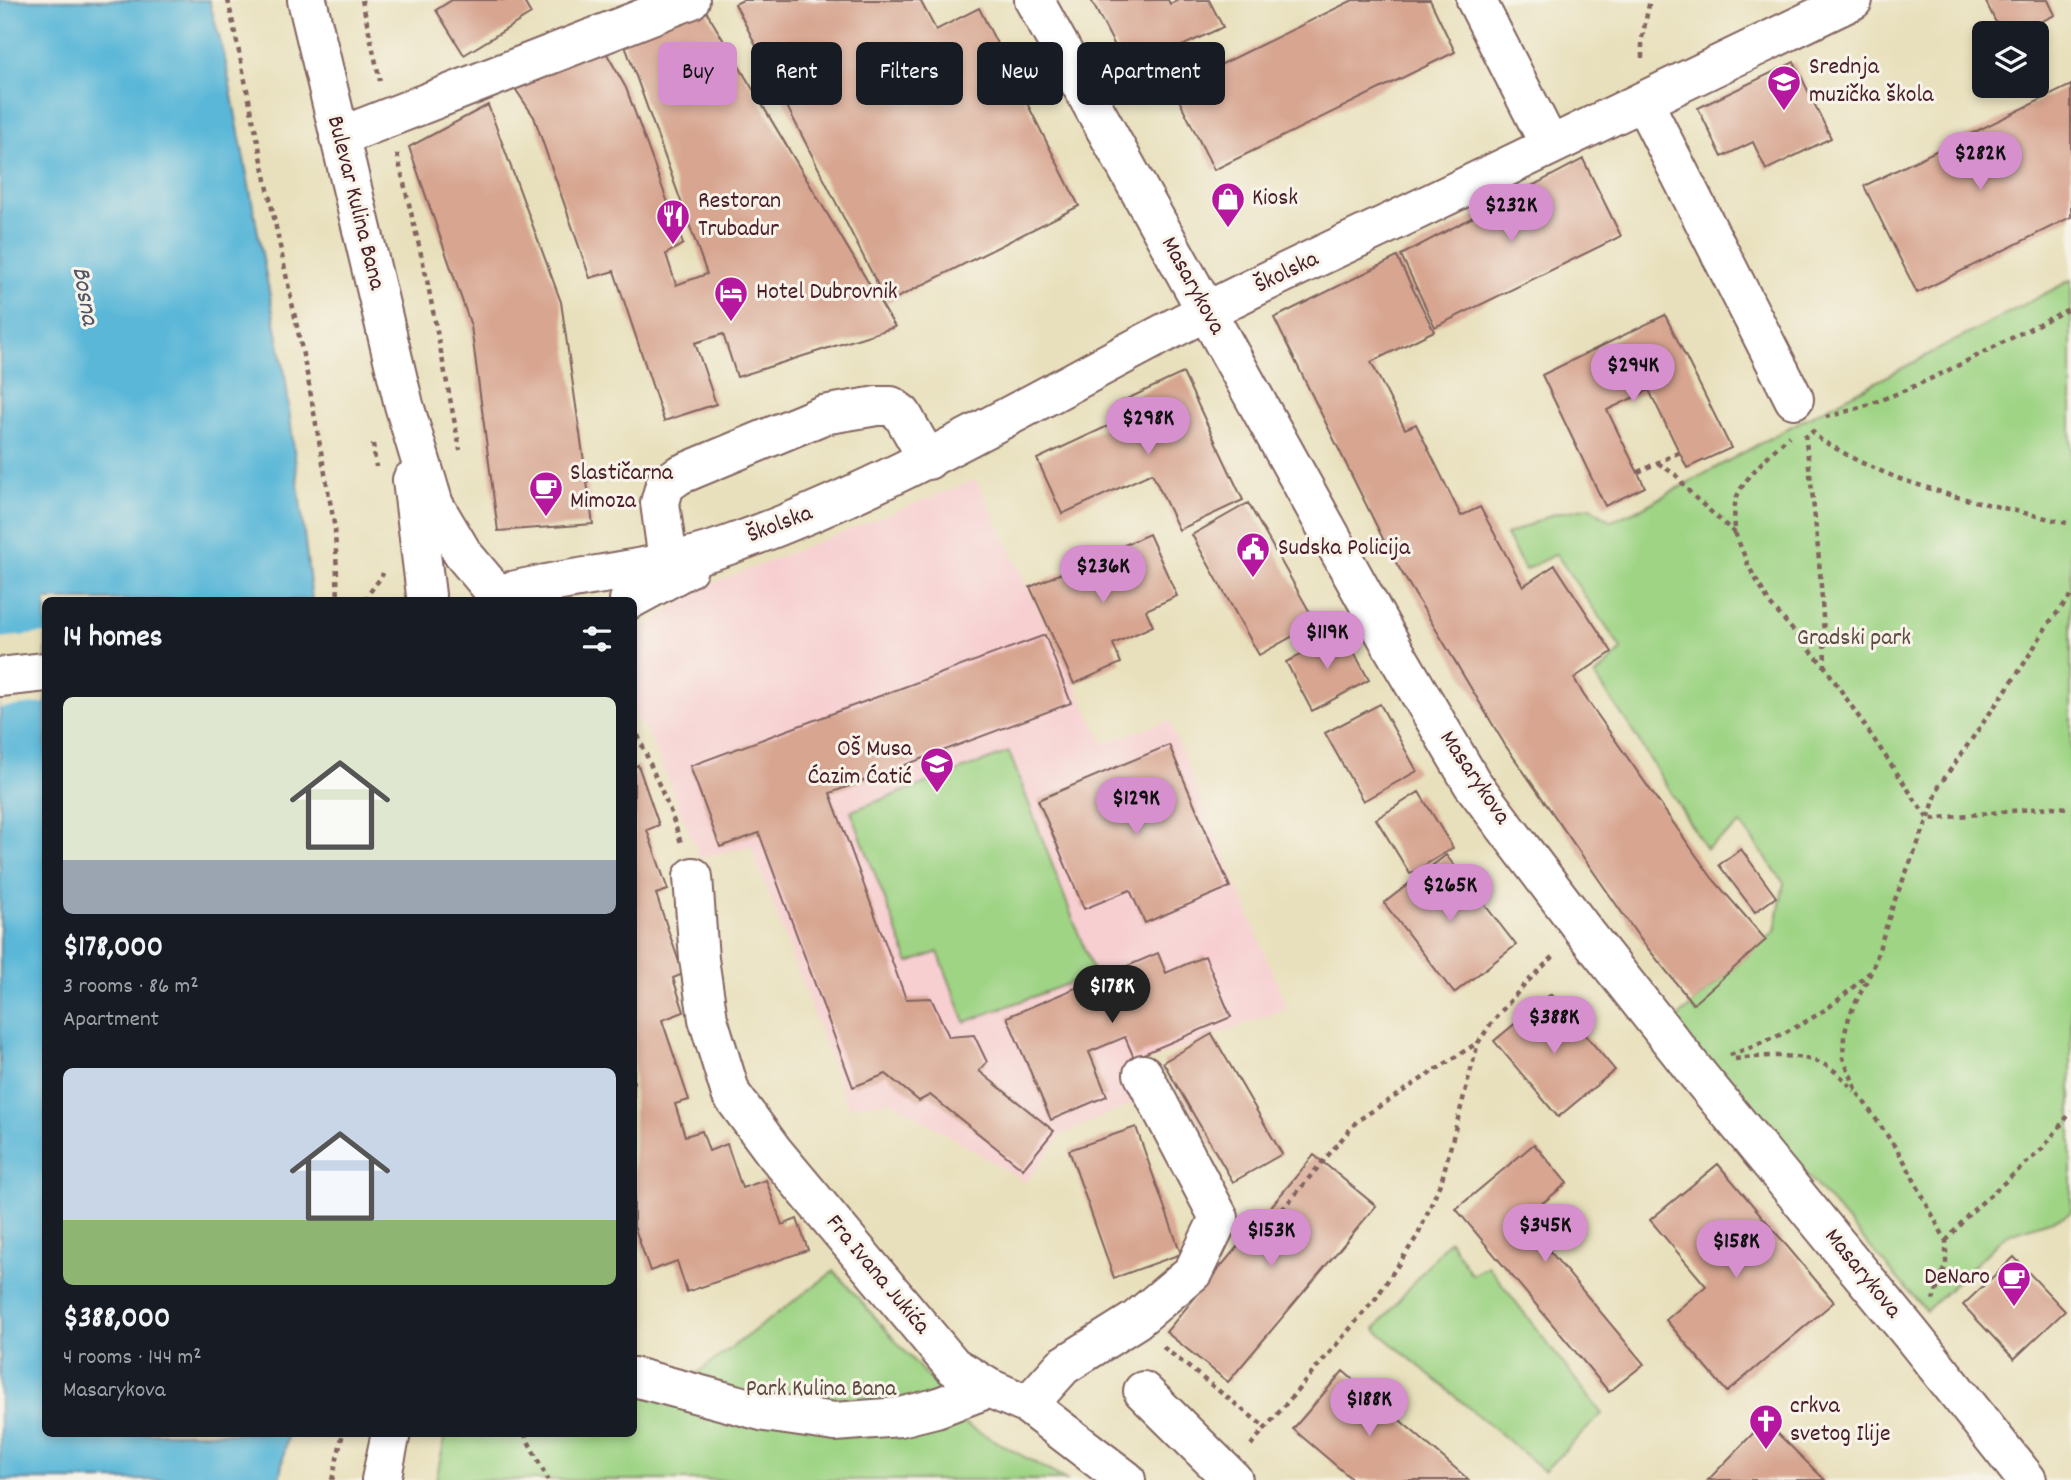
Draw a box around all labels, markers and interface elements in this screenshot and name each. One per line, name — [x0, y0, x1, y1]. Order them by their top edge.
map controls — [1972, 21, 2049, 98]
button: layers — [1972, 21, 2049, 98]
chip: Buy — [658, 42, 737, 105]
chip: Rent — [751, 42, 842, 105]
chip: Filters — [856, 42, 963, 105]
chip: New — [977, 42, 1063, 105]
chip: Apartment — [1077, 42, 1225, 105]
place label: Srednja muzička škola — [1809, 51, 1934, 113]
school or university icon: Srednja muzička škola — [1765, 63, 1803, 112]
street label: Bulevar Kulina Bana — [317, 113, 393, 294]
pin: $282K — [1931, 132, 2029, 192]
text: $282K — [1954, 138, 2006, 171]
shop icon: Kiosk — [1209, 180, 1247, 229]
place label: Kiosk — [1252, 182, 1298, 216]
pin: $232K — [1462, 184, 1560, 244]
place label: Restoran Trubadur — [698, 185, 781, 247]
text: $232K — [1485, 190, 1537, 223]
restaurant icon: Restoran Trubadur — [654, 197, 692, 246]
street label: Masarykova — [1151, 231, 1233, 342]
street label: Školska — [1249, 243, 1325, 303]
water label: Bosna — [61, 264, 108, 330]
hotel icon: Hotel Dubrovnik — [712, 274, 750, 323]
place label: Hotel Dubrovnik — [756, 276, 898, 310]
pin: $294K — [1584, 344, 1682, 404]
text: $294K — [1607, 350, 1659, 383]
pin: $298K — [1099, 398, 1197, 457]
text: $298K — [1122, 403, 1174, 436]
place label: Slastičarna Mimoza — [570, 457, 674, 519]
cafe icon: Slastičarna Mimoza — [527, 469, 565, 518]
street label: Školska — [742, 497, 818, 553]
public building icon: Sudska Policija — [1234, 530, 1272, 579]
place label: Sudska Policija — [1278, 532, 1411, 566]
pin: $236K — [1054, 546, 1152, 605]
text: $236K — [1076, 551, 1130, 584]
pin: $119K — [1278, 612, 1376, 671]
text: $119K — [1306, 617, 1348, 650]
text: 14 homes — [63, 618, 162, 661]
icon: filters — [578, 620, 616, 658]
park label: Gradski park — [1797, 622, 1911, 656]
street label: Masarykova — [1430, 724, 1518, 833]
place label: OŠ Musa Ćazim Ćatić — [807, 733, 913, 795]
icon: home — [277, 742, 403, 868]
school or university icon: OŠ Musa Ćazim Ćatić — [918, 745, 956, 794]
pin: $129K — [1087, 778, 1185, 837]
text: $129K — [1112, 783, 1160, 816]
pin: $265K — [1401, 864, 1499, 924]
text: $265K — [1423, 870, 1477, 903]
text: $178,000 — [63, 928, 163, 971]
pin: $178K — [1063, 965, 1161, 1025]
text: 3 rooms · 86 m² — [63, 971, 199, 1004]
text: $178K — [1089, 971, 1135, 1004]
pin: $388K — [1505, 996, 1603, 1056]
text: $388K — [1529, 1002, 1579, 1035]
text: Apartment — [63, 1004, 159, 1037]
icon: home — [277, 1113, 403, 1239]
pin: $345K — [1496, 1204, 1594, 1264]
street label: Fra Ivana Jukića — [817, 1208, 938, 1343]
pin: $153K — [1222, 1210, 1320, 1269]
text: $345K — [1519, 1210, 1571, 1243]
text: $153K — [1247, 1215, 1295, 1248]
pin: $158K — [1687, 1220, 1785, 1280]
street label: Masarykova — [1815, 1222, 1909, 1327]
text: $158K — [1712, 1226, 1760, 1259]
cafe icon: DeNaro — [1995, 1259, 2033, 1308]
place label: DeNaro — [1924, 1261, 1990, 1295]
text: $388,000 — [63, 1299, 170, 1342]
text: 4 rooms · 144 m² — [63, 1342, 202, 1375]
park label: Park Kulina Bana — [746, 1373, 897, 1407]
text: Masarykova — [63, 1375, 166, 1408]
pin: $188K — [1320, 1378, 1418, 1438]
text: $188K — [1346, 1384, 1392, 1417]
place label: crkva svetog Ilije — [1790, 1390, 1891, 1452]
church icon: crkva svetog Ilije — [1747, 1402, 1785, 1451]

